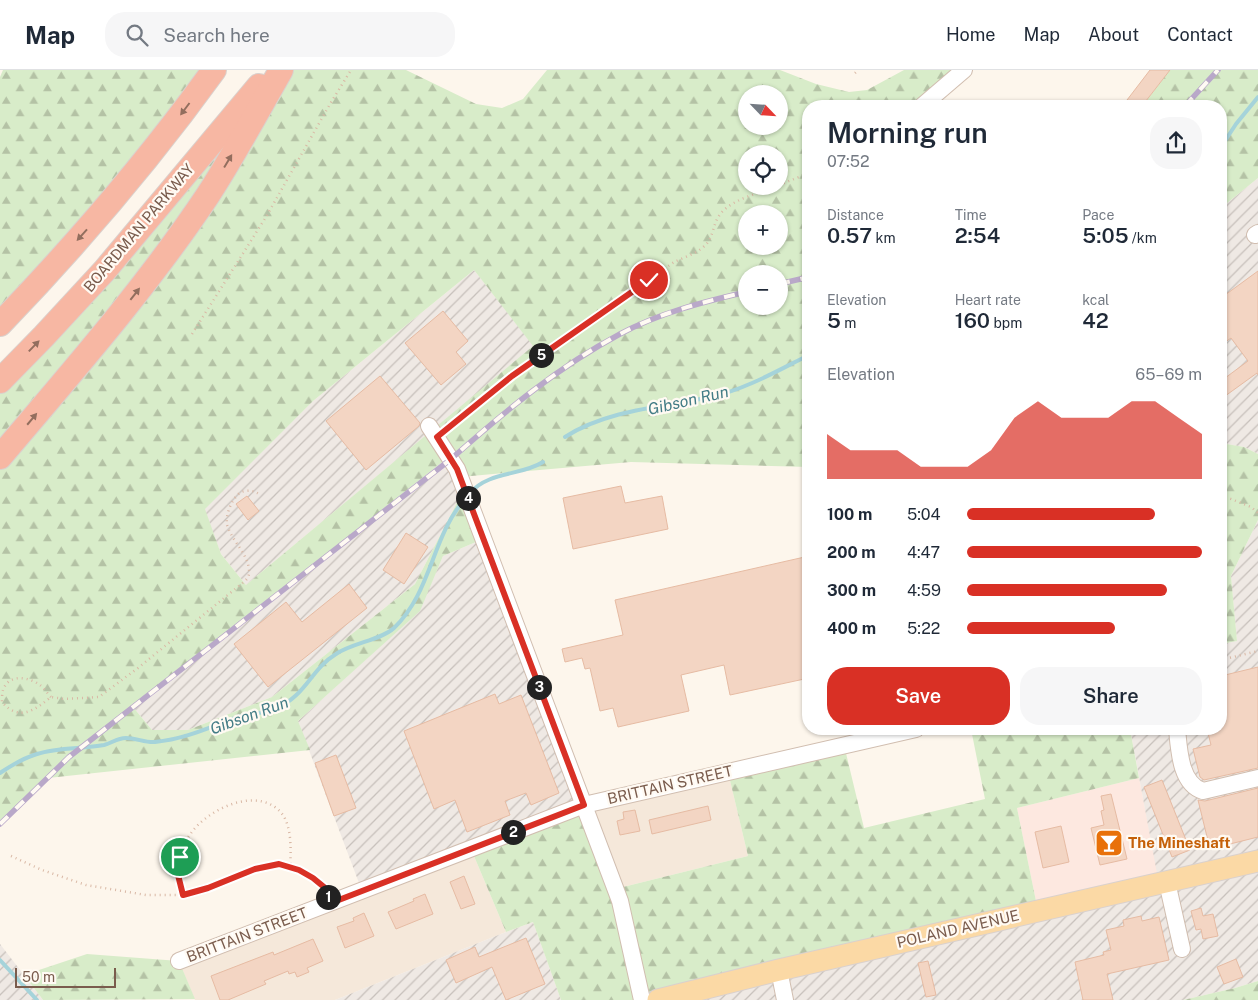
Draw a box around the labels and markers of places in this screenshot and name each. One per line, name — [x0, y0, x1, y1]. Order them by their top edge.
pin — [628, 259, 670, 301]
pin: 5 — [528, 342, 554, 368]
pin: 4 — [456, 486, 480, 510]
pin: 3 — [526, 674, 552, 700]
pin: 2 — [500, 820, 526, 844]
bar icon: The Mineshaft — [1094, 828, 1124, 858]
place label: The Mineshaft — [1128, 834, 1231, 851]
pin — [159, 836, 201, 878]
pin: 1 — [316, 884, 340, 910]

